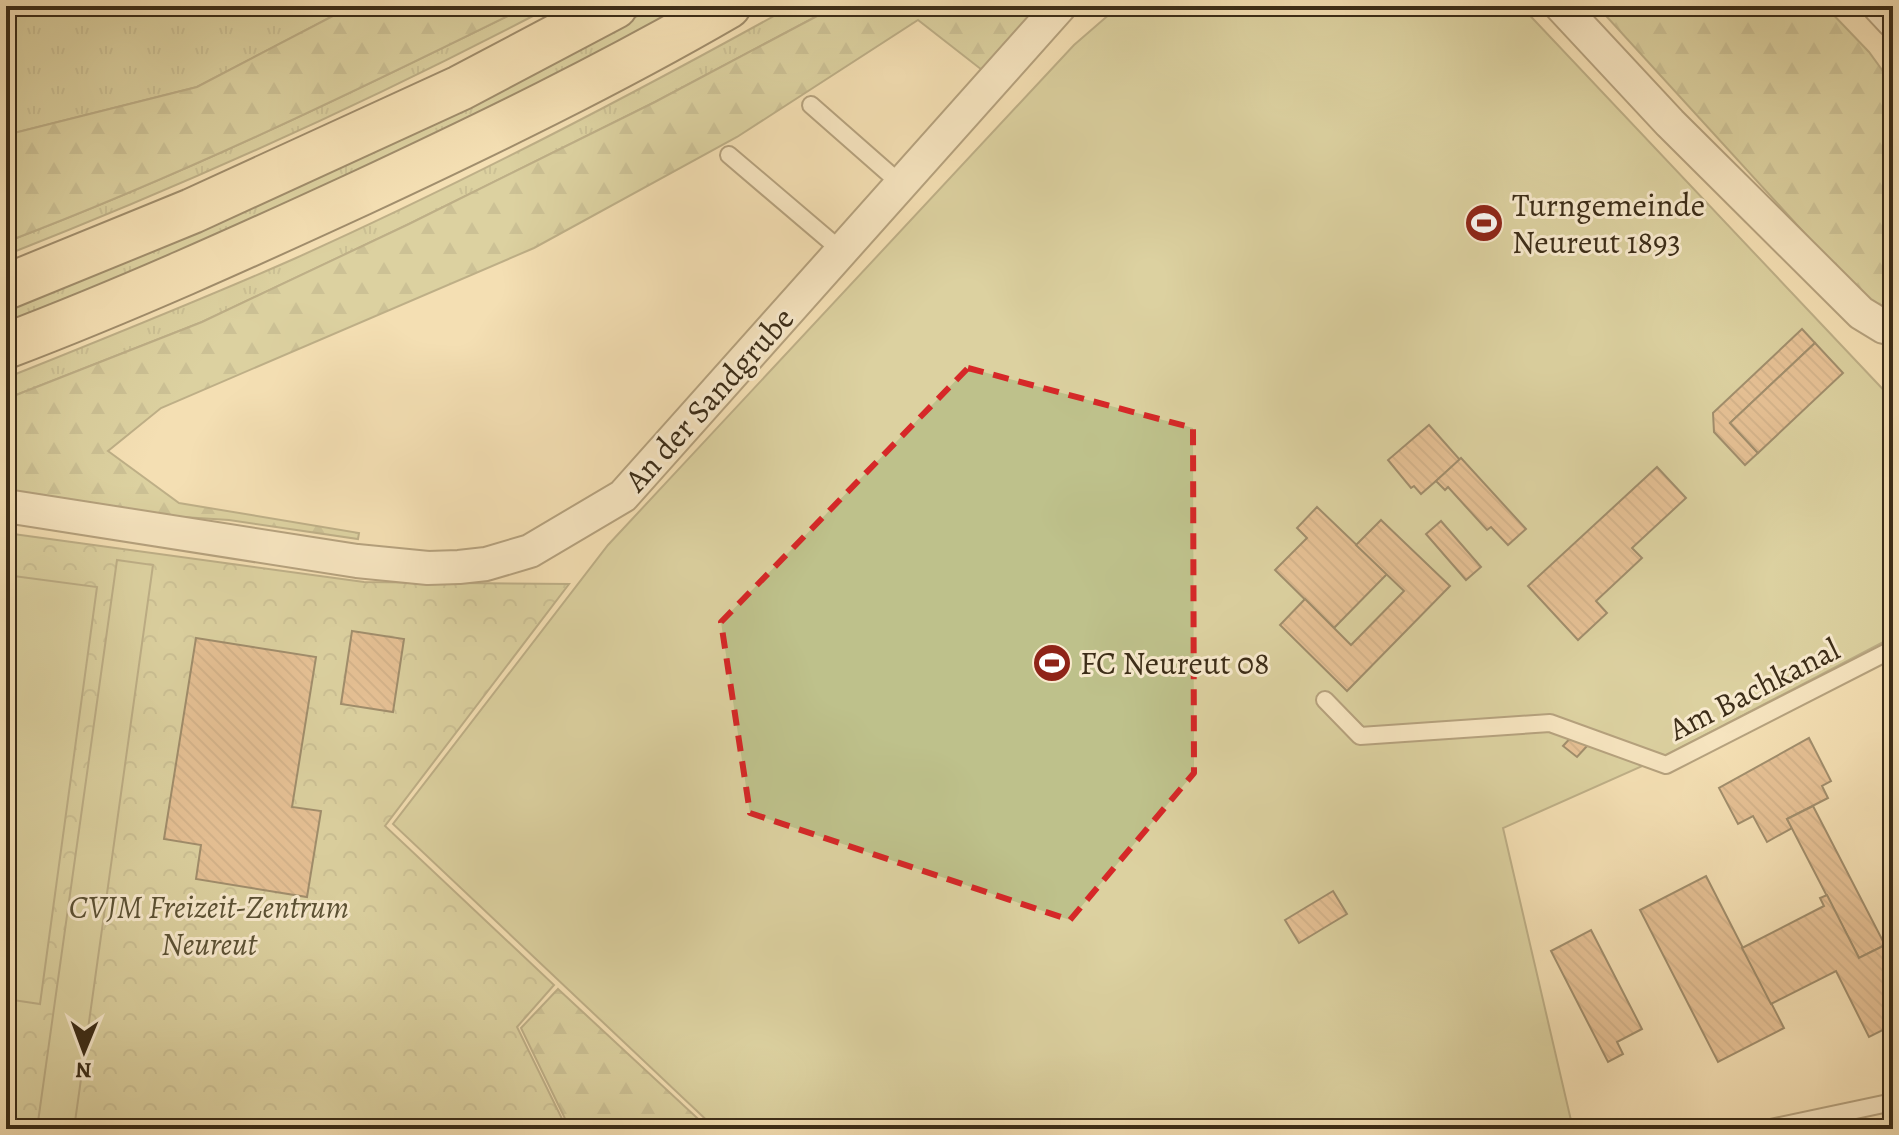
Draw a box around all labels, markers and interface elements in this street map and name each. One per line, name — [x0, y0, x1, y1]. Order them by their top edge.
place label: Turngemeinde Neureut 1893 — [1512, 183, 1705, 264]
sports icon: Turngemeinde Neureut 1893 — [1463, 202, 1505, 244]
street label: An der Sandgrube — [614, 297, 804, 501]
street label: Am Bachkanal — [1660, 627, 1847, 751]
place label: FC Neureut 08 — [1080, 641, 1270, 685]
sports icon: FC Neureut 08 — [1031, 642, 1073, 684]
park label: CVJM Freizeit-Zentrum Neureut — [69, 885, 349, 966]
north arrow — [44, 1011, 124, 1091]
text: N — [75, 1055, 92, 1085]

